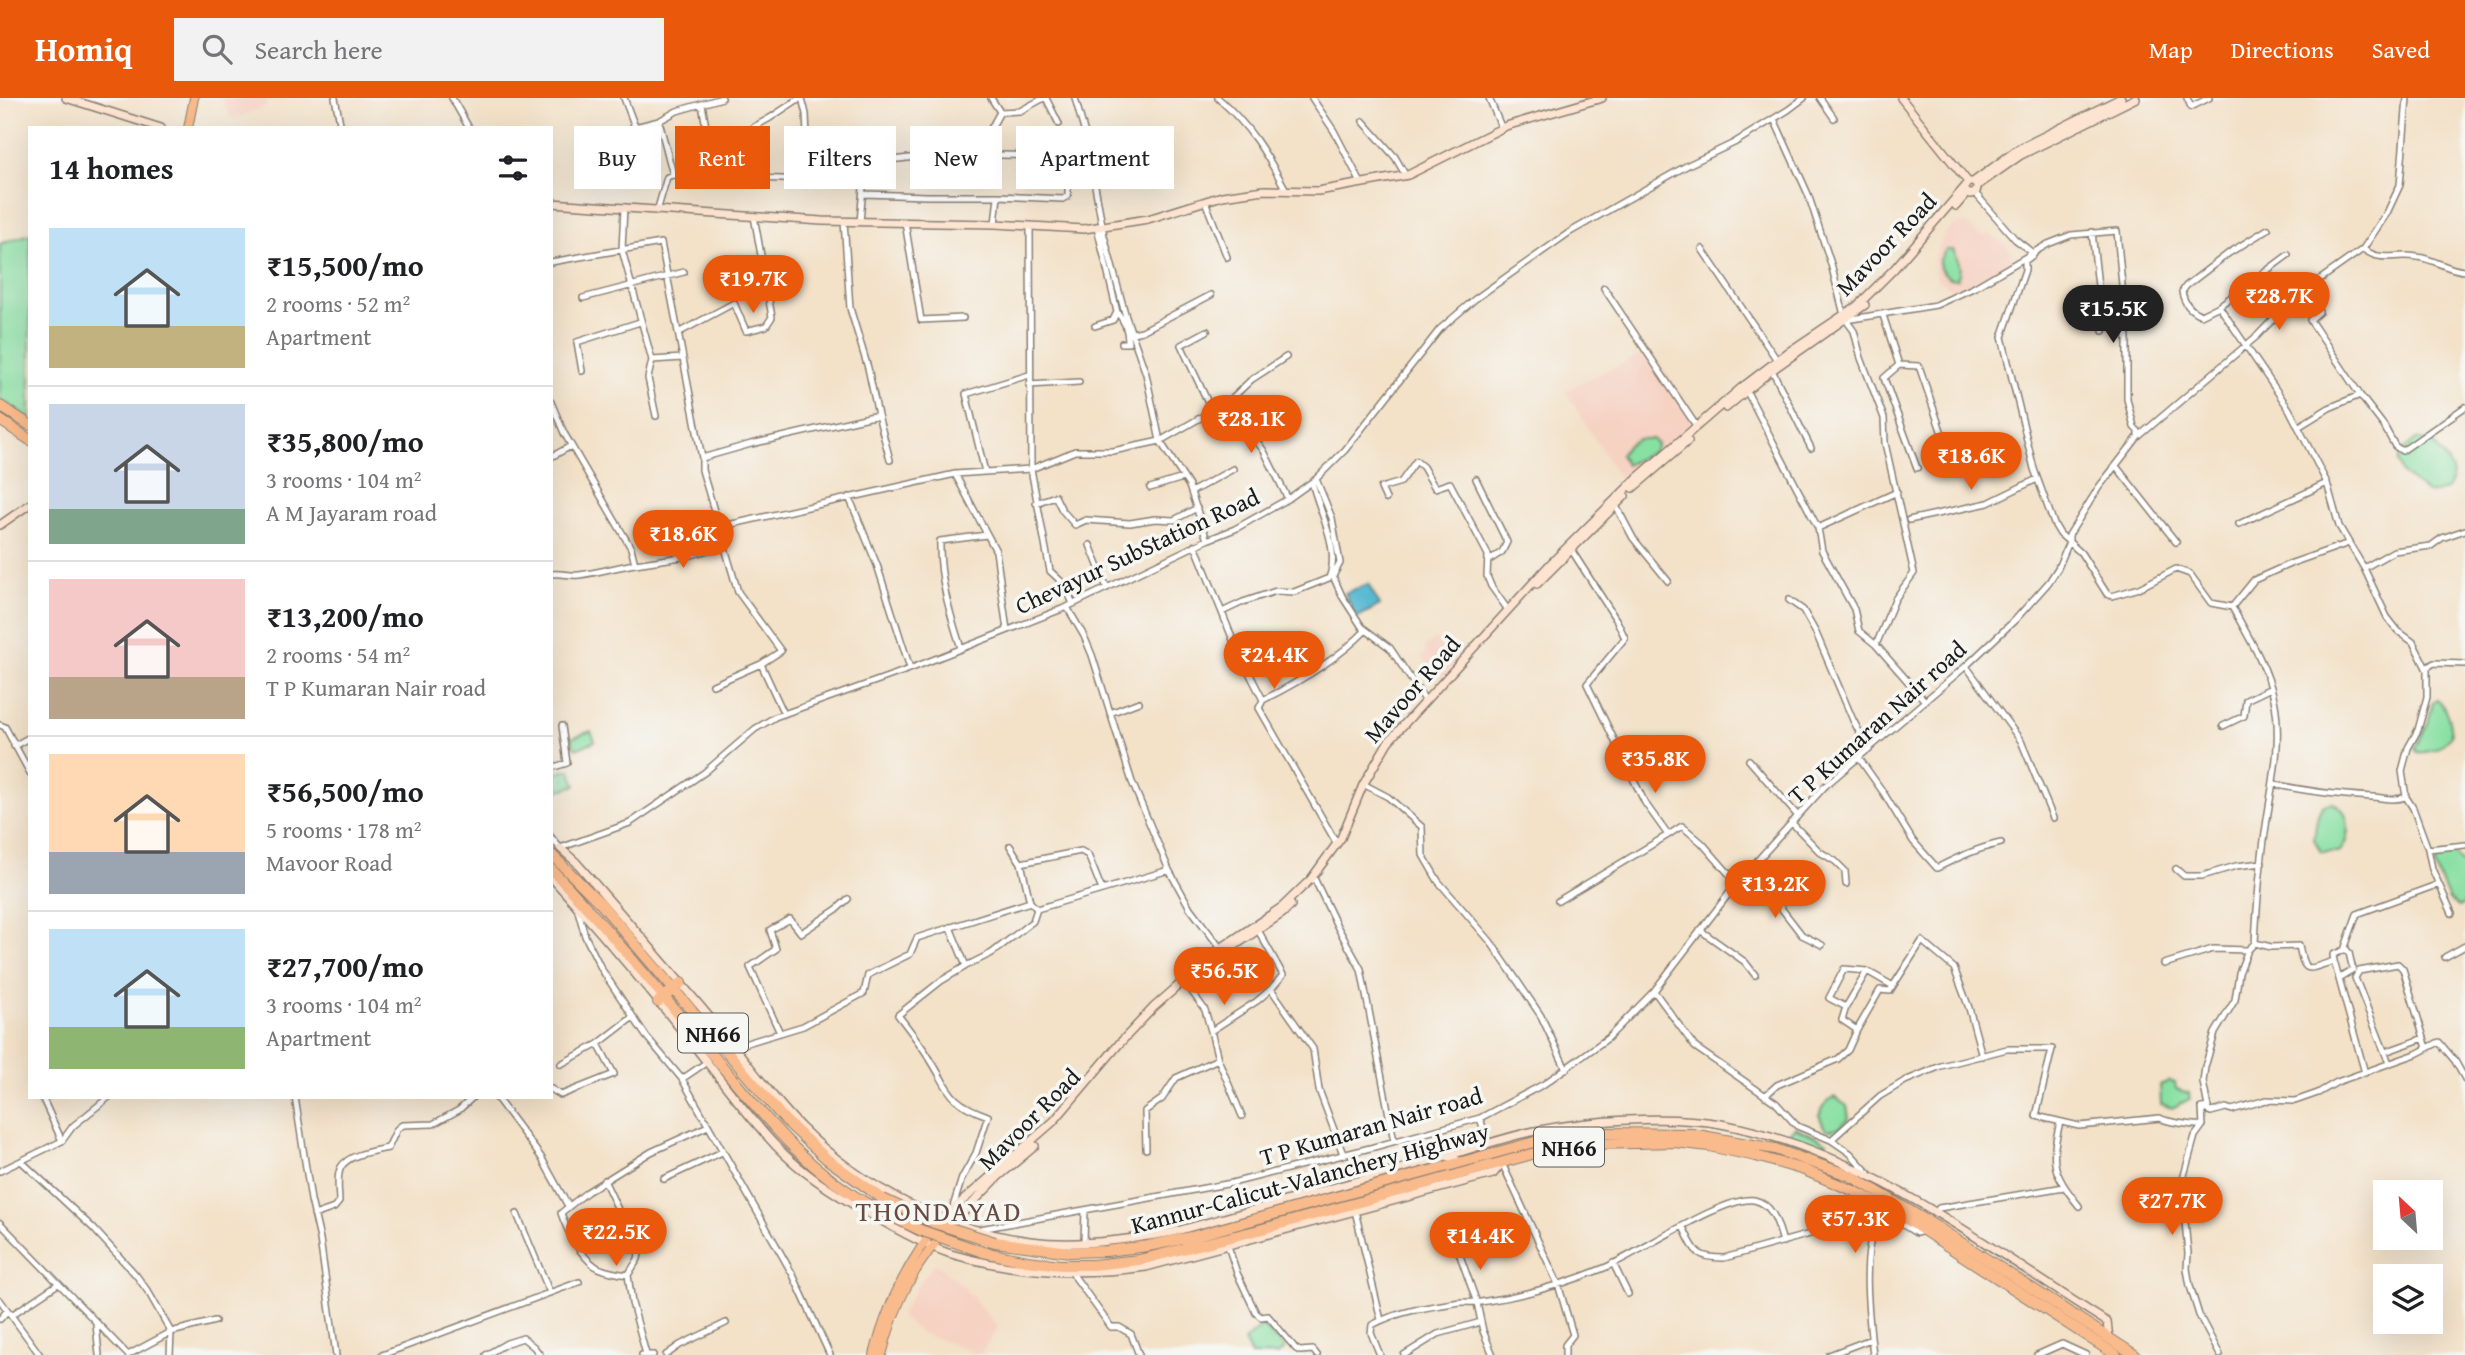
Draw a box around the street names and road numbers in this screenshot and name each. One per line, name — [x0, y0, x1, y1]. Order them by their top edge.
street label: Mavoor Road — [1828, 184, 1945, 304]
street label: Chevayur SubStation Road — [1009, 479, 1265, 623]
street label: Mavoor Road — [1355, 628, 1469, 750]
street label: T P Kumaran Nair road — [1780, 632, 1974, 812]
road number: NH66 — [678, 1014, 748, 1052]
street label: Mavoor Road — [970, 1060, 1088, 1178]
street label: T P Kumaran Nair road — [1256, 1077, 1486, 1174]
street label: Kannur-Calicut-Valanchery Highway — [1127, 1113, 1493, 1243]
road number: NH66 — [1534, 1128, 1604, 1166]

